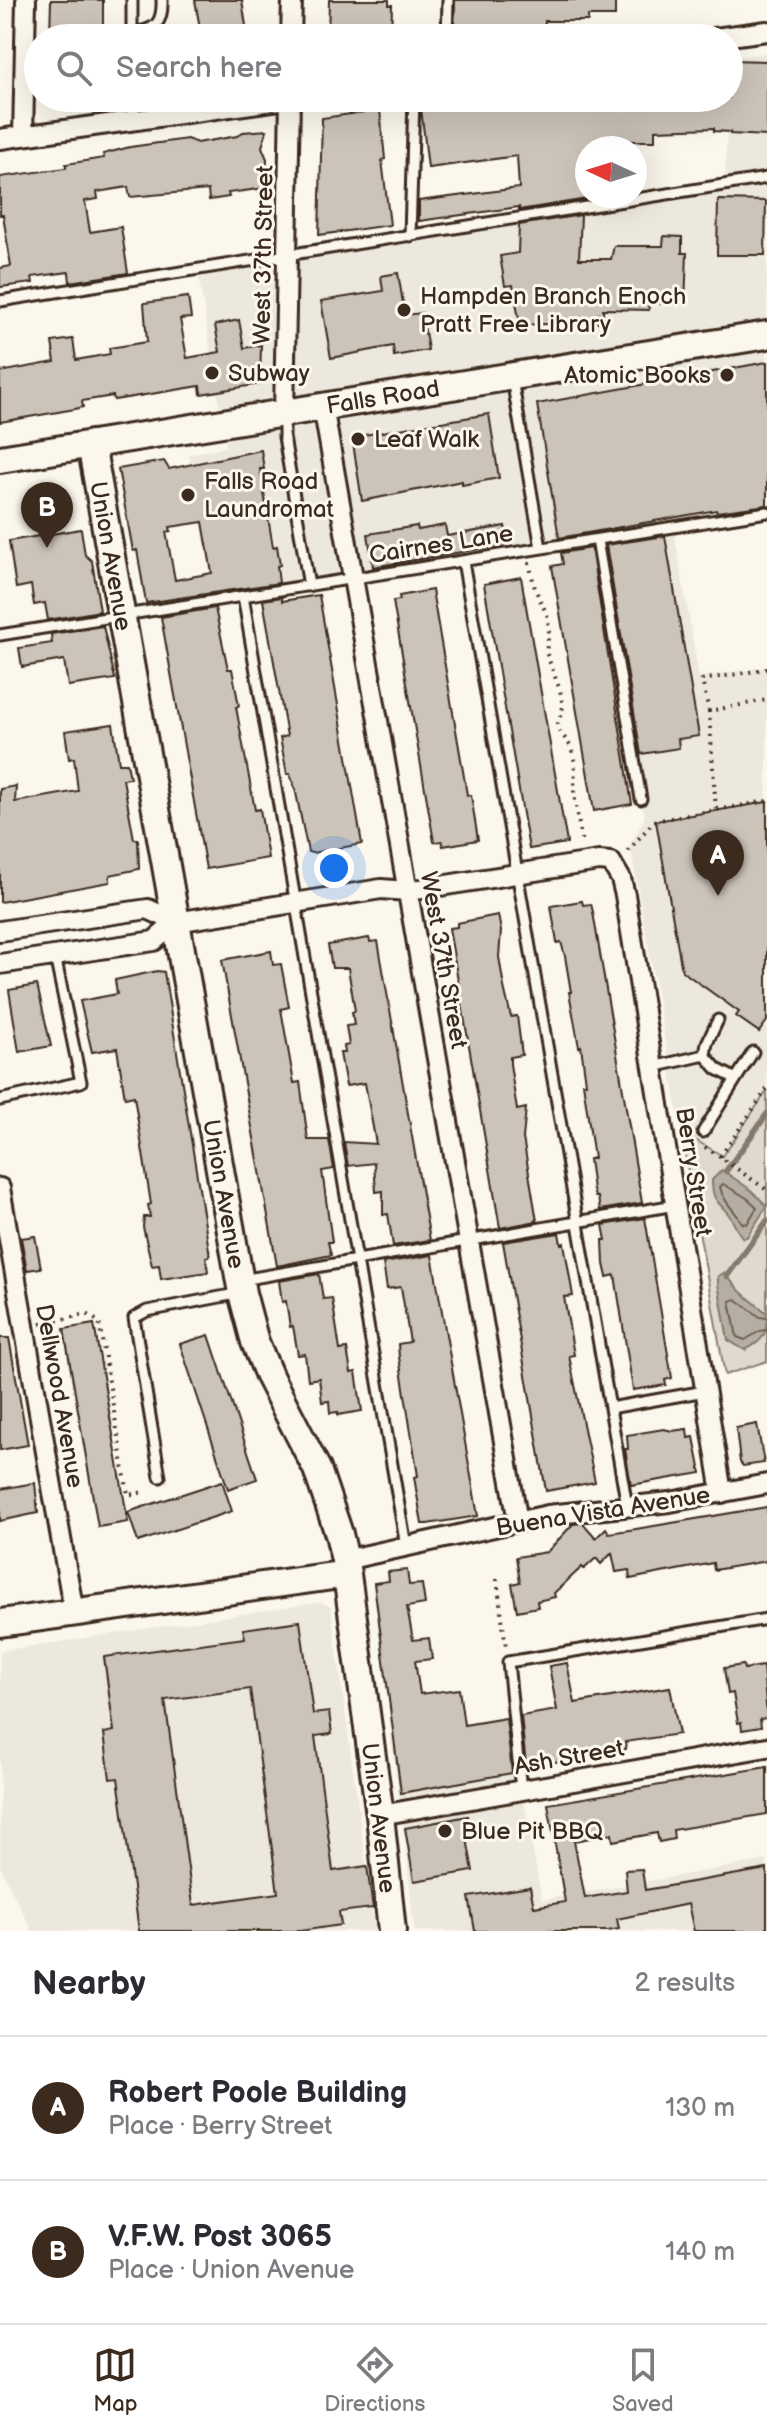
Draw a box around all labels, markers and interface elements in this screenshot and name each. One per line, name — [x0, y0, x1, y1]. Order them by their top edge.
search box — [24, 24, 743, 112]
icon: search — [52, 46, 96, 90]
text: Search here — [116, 50, 282, 86]
north arrow — [575, 136, 647, 208]
street label: West 37th Street — [247, 164, 280, 345]
place label: Hampden Branch Enoch Pratt Free Library — [420, 282, 686, 339]
marker: Hampden Branch Enoch Pratt Free Library — [395, 301, 413, 319]
place label: Subway — [228, 359, 310, 388]
place label: Atomic Books — [564, 361, 711, 390]
marker: Subway — [203, 364, 221, 382]
marker: Atomic Books — [718, 366, 736, 384]
street label: Falls Road — [324, 374, 442, 421]
place label: Leaf Walk — [374, 425, 479, 454]
marker: Leaf Walk — [349, 430, 367, 448]
place label: Falls Road Laundromat — [204, 467, 335, 524]
street label: Union Avenue — [83, 479, 138, 633]
pin: B — [21, 482, 73, 548]
marker: Falls Road Laundromat — [179, 486, 197, 504]
street label: Cairnes Lane — [367, 519, 515, 570]
pin: A — [692, 830, 744, 896]
your location — [314, 848, 354, 888]
street label: West 37th Street — [414, 869, 473, 1052]
street label: Berry Street — [669, 1105, 718, 1239]
street label: Union Avenue — [196, 1117, 251, 1271]
street label: Dellwood Avenue — [29, 1302, 90, 1490]
street label: Buena Vista Avenue — [494, 1480, 712, 1543]
street label: Ash Street — [512, 1733, 627, 1781]
street label: Union Avenue — [355, 1741, 402, 1895]
place label: Blue Pit BBQ — [461, 1817, 603, 1846]
marker: Blue Pit BBQ — [436, 1822, 454, 1840]
text: Nearby — [32, 1963, 146, 2004]
text: 2 results — [635, 1968, 735, 1999]
text: Robert Poole Building — [108, 2075, 407, 2111]
text: A — [50, 2093, 66, 2124]
text: 130 m — [665, 2093, 735, 2124]
text: Place · Berry Street — [108, 2111, 332, 2142]
text: V.F.W. Post 3065 — [108, 2219, 332, 2255]
text: B — [49, 2237, 67, 2268]
text: 140 m — [665, 2237, 735, 2268]
text: Place · Union Avenue — [108, 2255, 354, 2286]
tab: Map — [93, 2343, 138, 2418]
tab: Directions — [324, 2343, 425, 2418]
tab: Saved — [612, 2343, 674, 2418]

